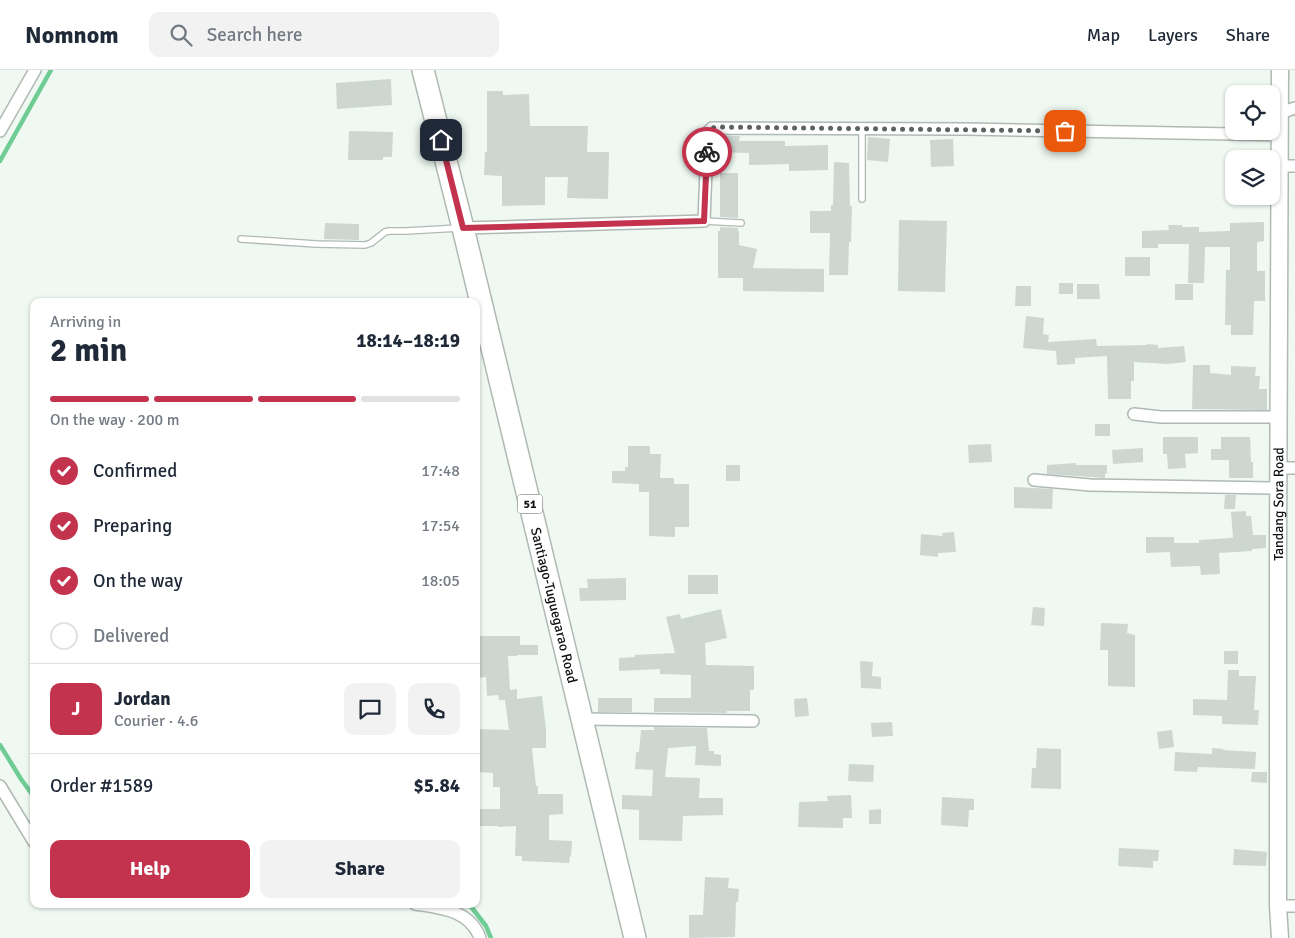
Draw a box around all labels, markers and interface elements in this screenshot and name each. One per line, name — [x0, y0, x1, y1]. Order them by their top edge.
search box — [149, 12, 499, 57]
text: Nomnom — [25, 20, 119, 50]
icon: search — [167, 21, 195, 49]
text: Search here — [207, 23, 303, 47]
text: Map — [1087, 24, 1120, 46]
text: Layers — [1148, 24, 1198, 46]
text: Share — [1226, 24, 1270, 46]
map controls — [1225, 85, 1280, 205]
button: locate — [1225, 85, 1280, 140]
pin — [1044, 110, 1086, 152]
icon: bag — [1051, 117, 1079, 145]
pin — [420, 119, 462, 161]
icon: home — [427, 126, 455, 154]
courier — [682, 127, 732, 177]
icon: bike — [693, 138, 721, 166]
button: layers — [1225, 150, 1280, 205]
text: Arriving in — [50, 312, 121, 332]
text: 18:14–18:19 — [356, 329, 460, 353]
text: 2 min — [50, 331, 127, 370]
text: On the way · 200 m — [50, 410, 180, 430]
street label: Tandang Sora Road — [1269, 447, 1287, 561]
icon: check — [50, 457, 78, 485]
text: Confirmed — [93, 459, 177, 483]
text: 17:48 — [421, 461, 460, 481]
road number: 51 — [518, 494, 542, 514]
icon: check — [50, 512, 78, 540]
text: Preparing — [93, 514, 172, 538]
text: 17:54 — [421, 516, 460, 536]
street label: Santiago-Tuguegarao Road — [527, 526, 581, 685]
icon: check — [50, 567, 78, 595]
text: On the way — [93, 569, 183, 593]
text: 18:05 — [421, 571, 460, 591]
text: Delivered — [93, 624, 169, 648]
button: chat — [344, 683, 396, 735]
button: phone — [408, 683, 460, 735]
text: Jordan — [114, 687, 171, 711]
text: J — [72, 697, 80, 721]
text: Courier · 4.6 — [114, 711, 198, 731]
text: Order #1589 — [50, 774, 153, 798]
text: $5.84 — [414, 774, 460, 798]
button: Help — [50, 840, 250, 898]
button: Share — [260, 840, 460, 898]

